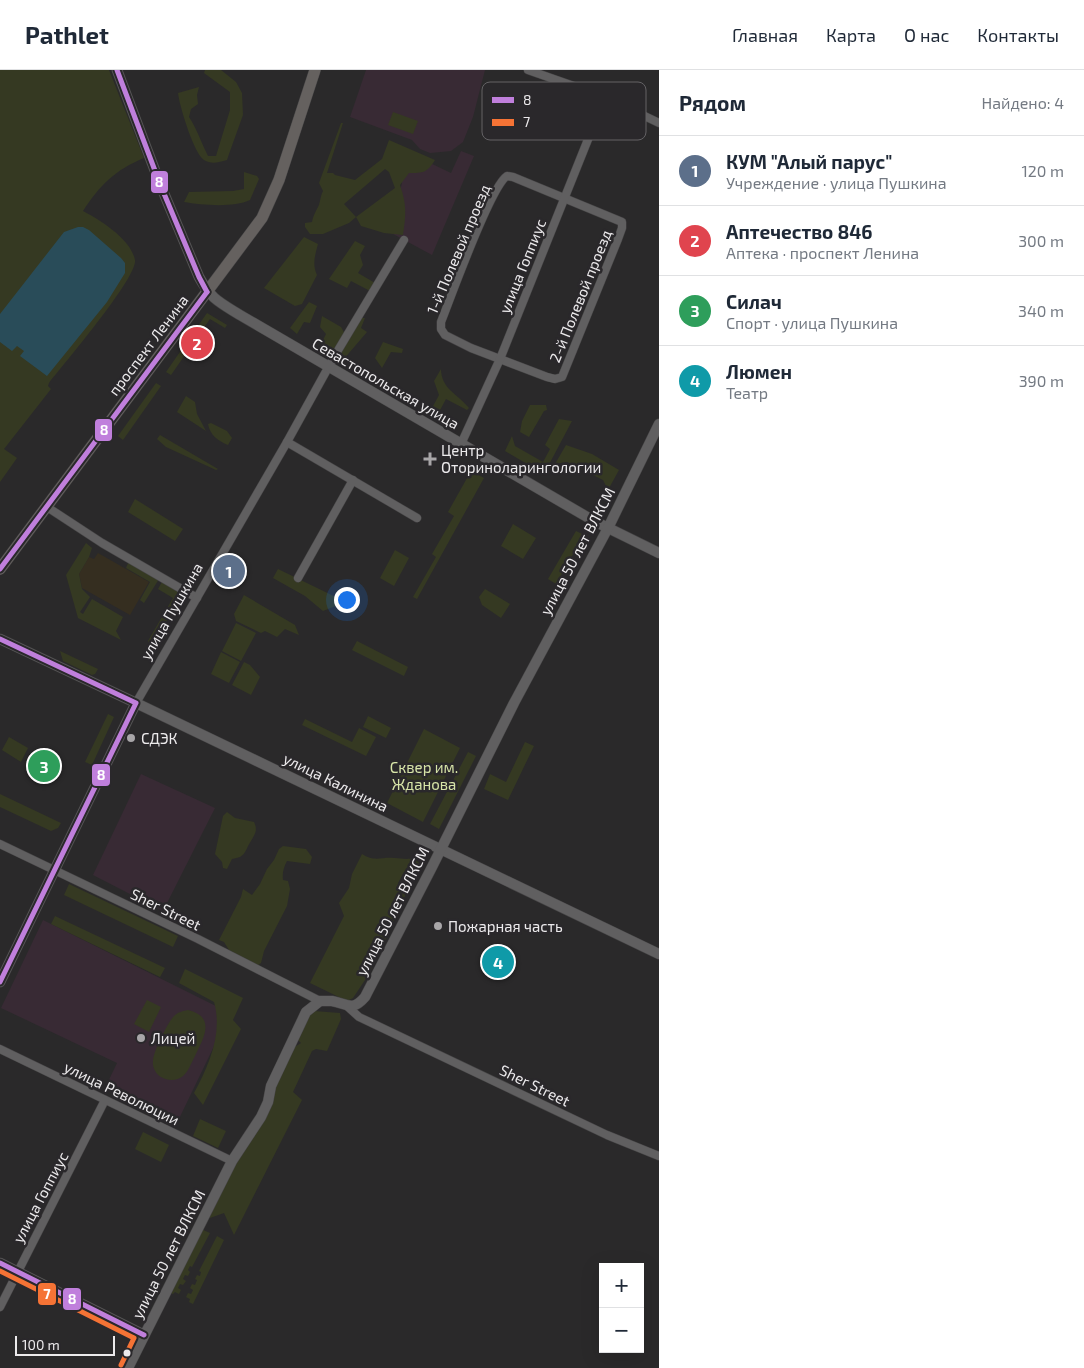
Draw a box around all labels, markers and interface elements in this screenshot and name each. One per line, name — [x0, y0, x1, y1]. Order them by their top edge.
text: Pathlet — [25, 20, 109, 49]
text: Главная — [732, 24, 798, 46]
text: Карта — [826, 24, 876, 46]
text: О нас — [904, 24, 949, 46]
text: Контакты — [977, 24, 1059, 46]
legend — [482, 82, 646, 140]
text: Рядом — [679, 90, 746, 115]
text: 8 — [523, 91, 532, 108]
text: Найдено: 4 — [981, 93, 1064, 112]
text: 7 — [523, 113, 530, 130]
text: КУМ "Алый парус" — [726, 150, 892, 173]
text: 1 — [692, 161, 698, 180]
text: 120 m — [1021, 161, 1064, 180]
line badge: 8 — [150, 170, 169, 194]
text: 8 — [155, 173, 163, 190]
text: Учреждение · улица Пушкина — [726, 173, 947, 192]
street label: 1-й Полевой проезд — [423, 181, 494, 317]
street label: улица Гоппиус — [495, 216, 550, 316]
text: Аптечество 846 — [726, 220, 873, 243]
street label: 2-й Полевой проезд — [545, 227, 615, 365]
text: 2 — [690, 231, 700, 250]
text: 300 m — [1018, 231, 1064, 250]
text: Аптека · проспект Ленина — [726, 243, 919, 262]
text: Силач — [726, 290, 782, 313]
street label: проспект Ленина — [104, 291, 192, 399]
text: 3 — [690, 301, 700, 320]
text: 340 m — [1018, 301, 1064, 320]
text: Спорт · улица Пушкина — [726, 313, 898, 332]
pin: 2 — [181, 324, 213, 362]
street label: Севастопольская улица — [309, 334, 463, 433]
text: Люмен — [726, 360, 792, 383]
text: 4 — [690, 371, 700, 390]
text: 390 m — [1019, 371, 1064, 390]
text: Театр — [726, 383, 768, 402]
line badge: 8 — [94, 418, 113, 442]
text: 8 — [100, 421, 108, 438]
place label: Центр Оториноларингологии — [441, 441, 601, 476]
marker: Центр Оториноларингологии — [423, 452, 437, 466]
street label: улица 50 лет ВЛКСМ — [536, 484, 619, 618]
pin: 1 — [213, 552, 245, 590]
street label: улица Пушкина — [136, 559, 207, 663]
your location — [334, 587, 360, 613]
place label: СДЭК — [141, 729, 178, 747]
marker: СДЭК — [125, 732, 137, 744]
pin: 3 — [28, 747, 60, 785]
street label: улица Калинина — [280, 749, 391, 816]
park label: Сквер им. Жданова — [390, 758, 458, 793]
line badge: 8 — [91, 763, 111, 787]
text: 8 — [97, 766, 105, 783]
street label: улица 50 лет ВЛКСМ — [352, 844, 433, 979]
street label: Sher Street — [128, 884, 204, 934]
place label: Пожарная часть — [448, 917, 563, 935]
marker: Пожарная часть — [432, 920, 444, 932]
pin: 4 — [482, 943, 514, 981]
place label: Лицей — [151, 1029, 195, 1047]
marker: Лицей — [135, 1032, 147, 1044]
street label: улица Революции — [61, 1057, 182, 1130]
street label: Sher Street — [497, 1060, 573, 1110]
street label: улица Гоппиус — [8, 1148, 72, 1246]
street label: улица 50 лет ВЛКСМ — [128, 1187, 209, 1322]
map controls — [599, 1263, 644, 1353]
button: + — [599, 1263, 644, 1308]
line badge: 7 — [37, 1282, 57, 1306]
text: 7 — [43, 1285, 51, 1302]
line badge: 8 — [62, 1287, 82, 1311]
text: 8 — [68, 1290, 76, 1307]
button: − — [599, 1308, 644, 1353]
scale bar — [15, 1333, 115, 1356]
text: 100 m — [22, 1336, 60, 1353]
unlabelled marker — [122, 1348, 132, 1358]

